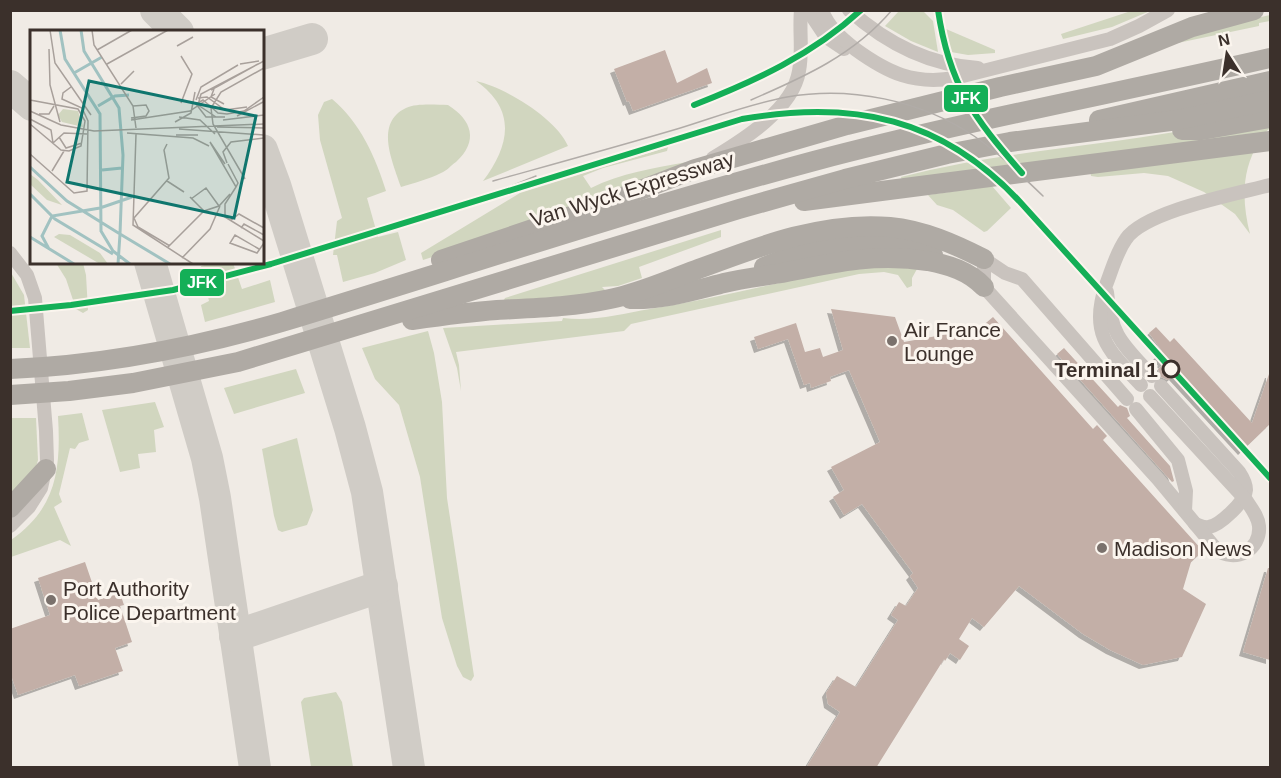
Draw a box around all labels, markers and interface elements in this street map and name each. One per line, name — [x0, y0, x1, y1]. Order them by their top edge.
north arrow — [1197, 24, 1257, 84]
inset map — [30, 30, 264, 264]
text: N — [1217, 30, 1231, 49]
line badge: JFK — [943, 84, 989, 113]
text: JFK — [951, 90, 982, 107]
street label: Van Wyck Expressway — [527, 147, 737, 231]
line badge: JFK — [179, 268, 225, 297]
text: JFK — [187, 274, 218, 291]
place label: Air France Lounge — [904, 318, 1001, 365]
marker: Air France Lounge — [885, 334, 899, 348]
place label: Terminal 1 — [1055, 358, 1158, 381]
marker: Terminal 1 — [1162, 360, 1180, 378]
place label: Madison News — [1114, 537, 1252, 560]
marker: Madison News — [1095, 541, 1109, 555]
place label: Port Authority Police Department — [63, 577, 236, 624]
marker: Port Authority Police Department — [44, 593, 58, 607]

